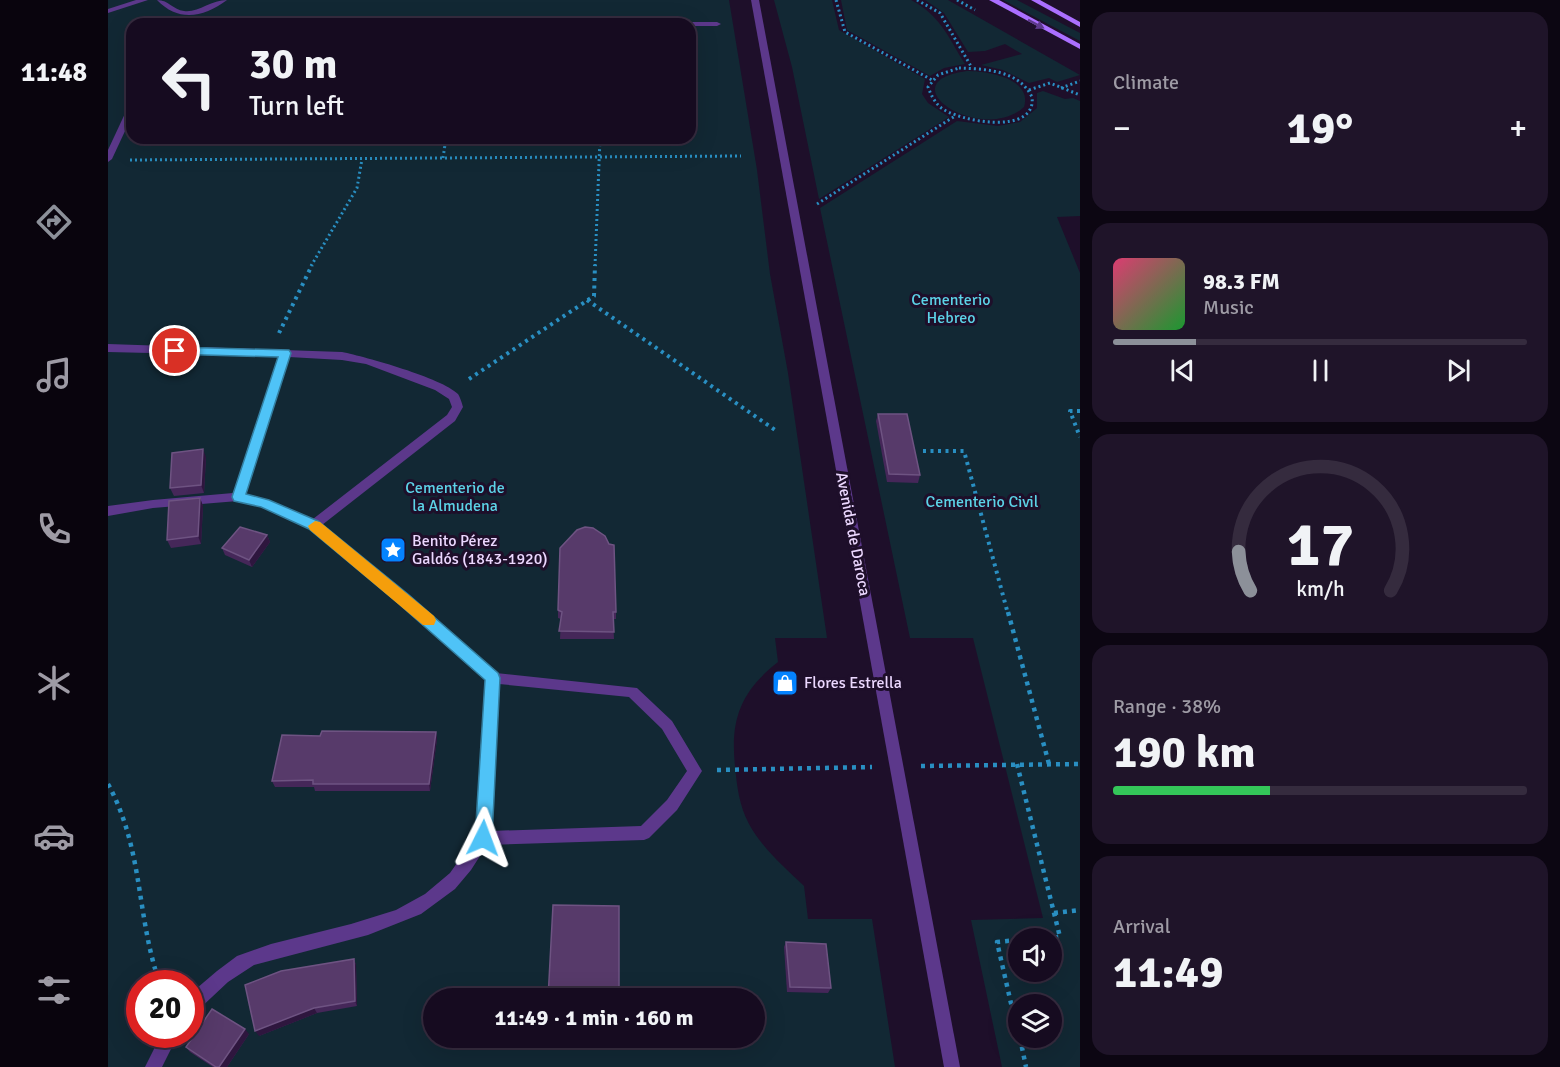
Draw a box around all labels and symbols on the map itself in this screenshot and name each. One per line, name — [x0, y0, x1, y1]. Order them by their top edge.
one-way arrow — [1028, 19, 1045, 29]
park label: Cementerio Hebreo — [911, 290, 991, 328]
pin — [149, 325, 200, 376]
street label: Avenida de Daroca — [831, 470, 875, 598]
park label: Cementerio de la Almudena — [405, 478, 505, 516]
park label: Cementerio Civil — [926, 492, 1039, 512]
place label: Benito Pérez Galdós (1843-1920) — [412, 531, 548, 569]
place icon: Benito Pérez Galdós (1843-1920) — [378, 535, 408, 565]
shop icon: Flores Estrella — [770, 668, 800, 698]
place label: Flores Estrella — [804, 673, 902, 693]
position arrow — [451, 806, 515, 870]
speed limit sign: 20 — [126, 970, 204, 1048]

